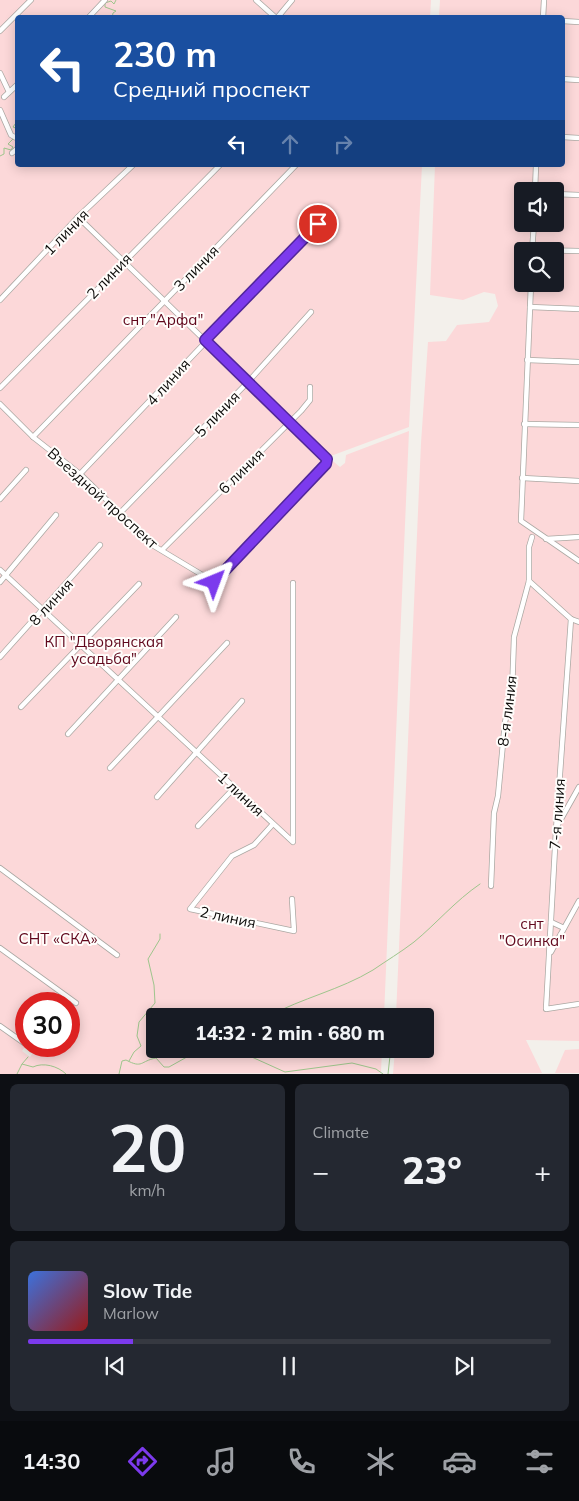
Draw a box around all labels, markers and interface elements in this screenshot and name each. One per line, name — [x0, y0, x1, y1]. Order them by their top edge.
text: 230 m — [113, 32, 217, 76]
icon: left — [30, 35, 95, 100]
text: Средний проспект — [113, 75, 310, 103]
icon: left — [223, 130, 251, 158]
icon: ahead — [276, 130, 304, 158]
icon: right — [329, 130, 357, 158]
map controls — [514, 182, 564, 292]
button: sound — [514, 182, 564, 232]
pin — [297, 203, 339, 245]
street label: 1 линия — [39, 205, 93, 259]
icon: arrive — [304, 210, 332, 238]
street label: 3 линия — [169, 241, 223, 295]
button: search — [514, 242, 564, 292]
street label: 2 линия — [82, 249, 136, 303]
park label: снт "Арфа" — [123, 310, 203, 329]
street label: 4 линия — [142, 355, 194, 409]
street label: 5 линия — [190, 387, 244, 441]
street label: Въездной проспект — [44, 443, 162, 553]
street label: 6 линия — [214, 444, 268, 498]
position arrow — [187, 555, 239, 607]
street label: 8 линия — [25, 575, 77, 629]
park label: КП "Дворянская усадьба" — [45, 632, 163, 668]
street label: 8-я линия — [493, 674, 521, 748]
street label: 1 линия — [214, 768, 268, 820]
street label: 7-я линия — [545, 778, 569, 850]
street label: 2 линия — [198, 902, 258, 932]
park label: снт "Осинка" — [499, 914, 565, 950]
park label: СНТ «СКА» — [19, 929, 98, 948]
speed limit sign: 30 — [15, 992, 80, 1057]
text: 14:32 · 2 min · 680 m — [195, 1021, 385, 1045]
text: 20 — [108, 1107, 186, 1188]
text: Climate — [313, 1122, 369, 1142]
text: 23° — [402, 1146, 462, 1194]
text: − — [313, 1154, 329, 1189]
text: + — [534, 1154, 551, 1189]
text: km/h — [129, 1180, 165, 1200]
text: Slow Tide — [103, 1279, 192, 1303]
text: Marlow — [103, 1303, 159, 1323]
icon: previous — [101, 1352, 129, 1380]
icon: pause — [275, 1352, 303, 1380]
icon: next — [450, 1352, 478, 1380]
icon: directions — [125, 1444, 160, 1479]
icon: music — [204, 1444, 239, 1479]
icon: phone — [284, 1444, 319, 1479]
icon: climate — [363, 1444, 398, 1479]
icon: car — [442, 1444, 477, 1479]
icon: filters — [522, 1444, 557, 1479]
text: 14:30 — [22, 1447, 80, 1475]

